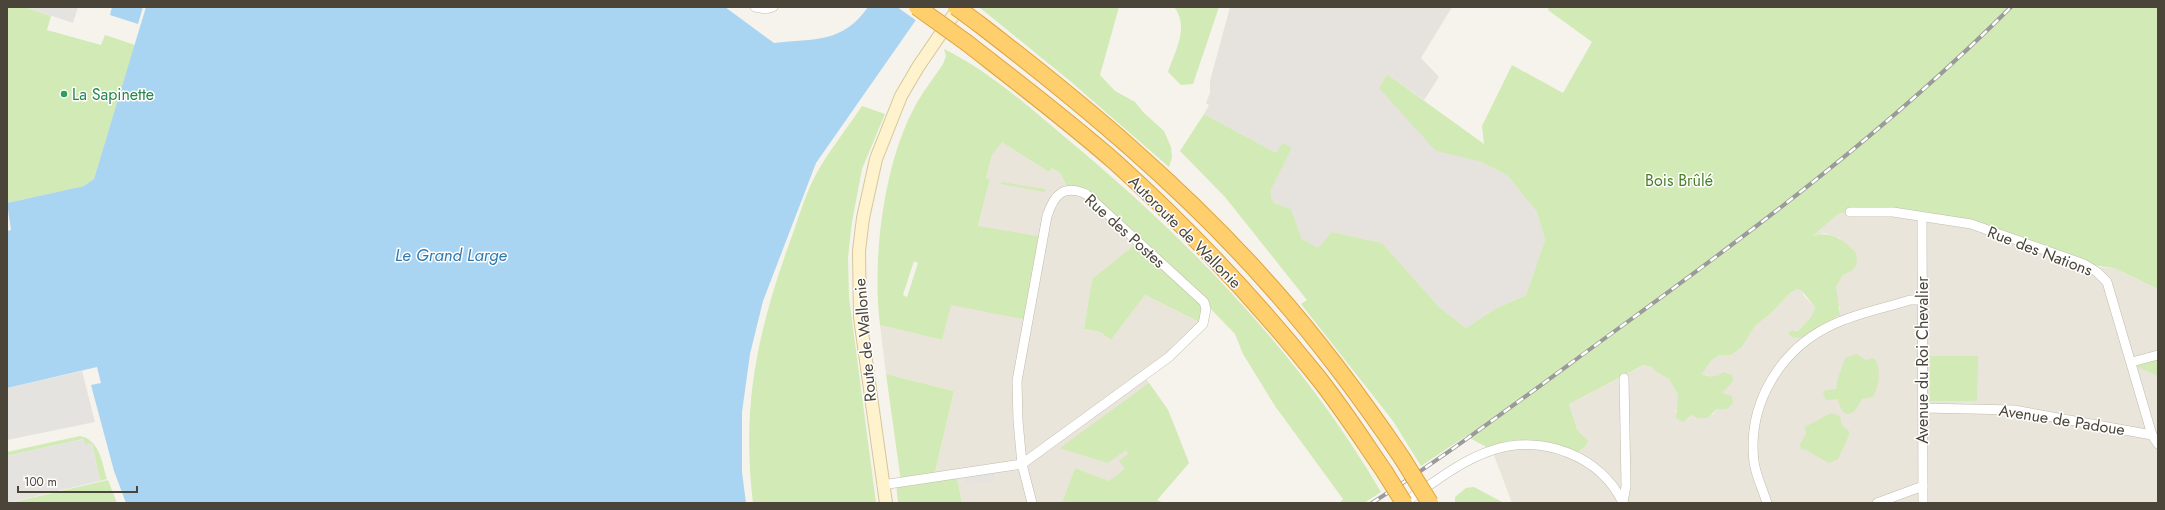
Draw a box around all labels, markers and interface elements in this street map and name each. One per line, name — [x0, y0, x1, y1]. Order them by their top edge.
place label: La Sapinette — [72, 83, 154, 106]
marker: La Sapinette — [59, 89, 69, 99]
park label: Bois Brûlé — [1645, 169, 1713, 192]
street label: Autoroute de Wallonie — [1123, 170, 1247, 294]
street label: Rue des Postes — [1080, 189, 1170, 273]
street label: Rue des Nations — [1984, 220, 2096, 282]
water label: Le Grand Large — [395, 243, 508, 267]
street label: Avenue du Roi Chevalier — [1911, 276, 1934, 444]
street label: Route de Wallonie — [848, 277, 882, 403]
street label: Avenue de Padoue — [1997, 399, 2127, 441]
scale bar — [18, 468, 137, 494]
text: 100 m — [24, 473, 57, 491]

